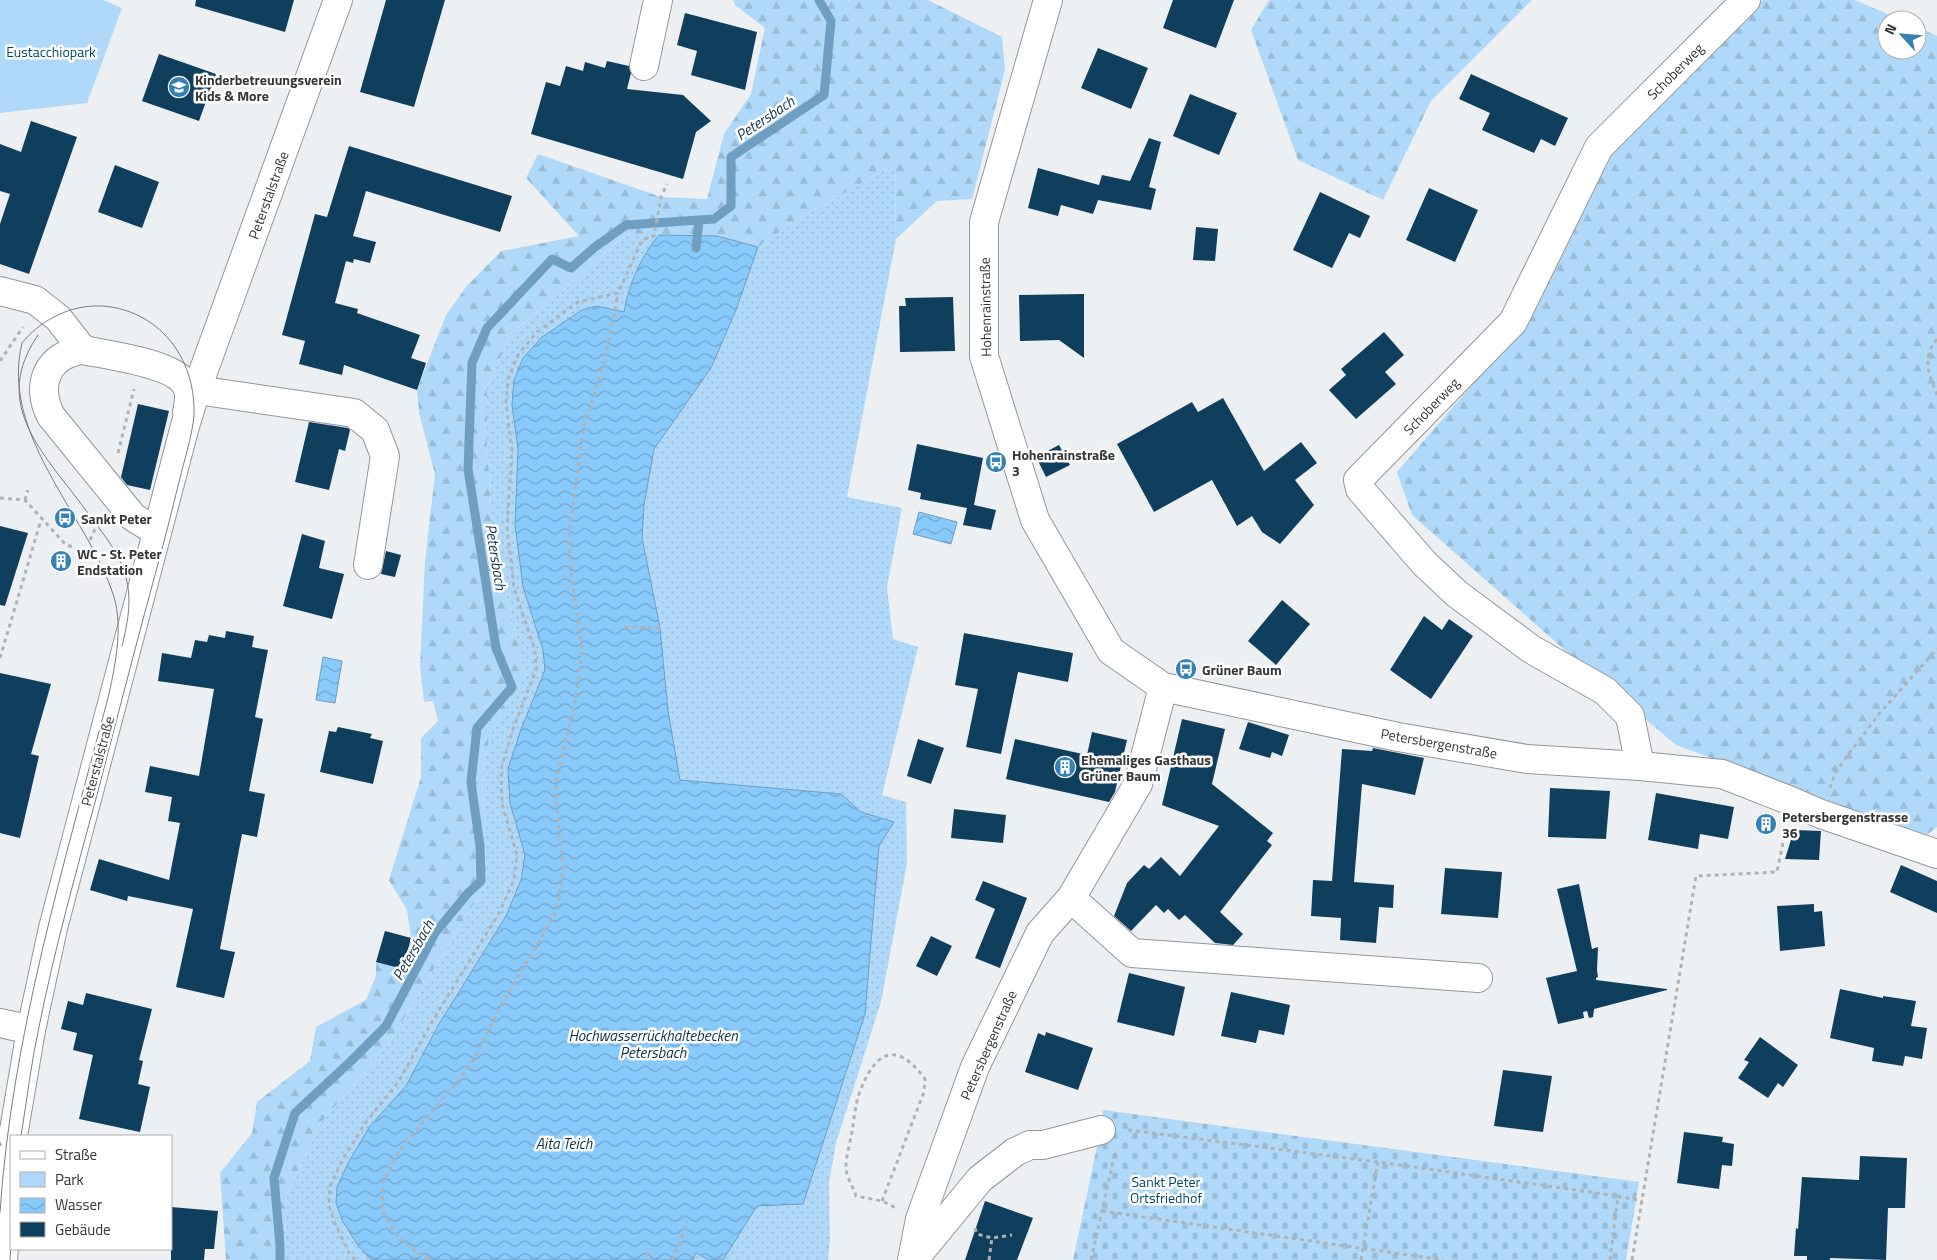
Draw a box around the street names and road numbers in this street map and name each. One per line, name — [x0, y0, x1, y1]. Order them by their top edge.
street label: Schoberweg — [1642, 38, 1708, 104]
street label: Peterstalstraße — [242, 148, 294, 242]
street label: Hohenrainstraße — [974, 257, 996, 357]
street label: Schoberweg — [1398, 373, 1464, 439]
street label: Peterstalstraße — [75, 714, 119, 808]
street label: Petersbergenstraße — [1379, 722, 1499, 764]
street label: Petersbergenstraße — [954, 987, 1022, 1103]

